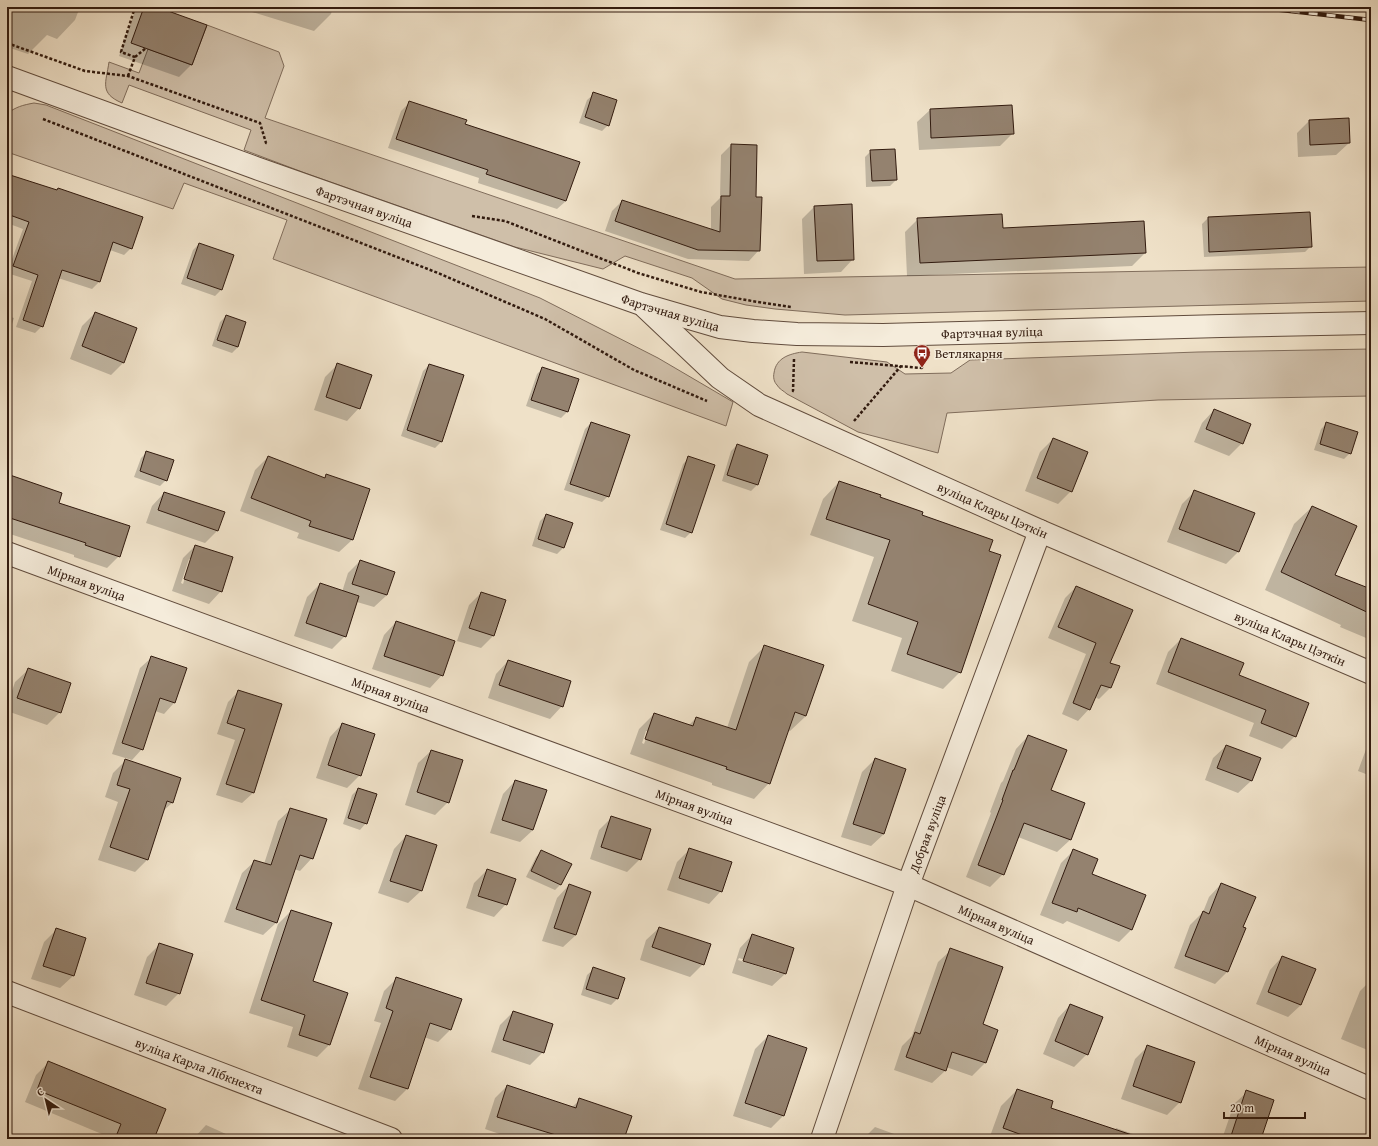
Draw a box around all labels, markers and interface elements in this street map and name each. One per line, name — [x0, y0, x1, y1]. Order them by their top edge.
street label: Фартэчная вуліца — [313, 180, 416, 232]
street label: Фартэчная вуліца — [619, 288, 723, 336]
street label: Фартэчная вуліца — [941, 321, 1044, 343]
bus stop icon: Ветлякарня — [912, 343, 932, 368]
place label: Ветлякарня — [935, 344, 1003, 363]
street label: вуліца Клары Цэткін — [934, 477, 1052, 543]
street label: Мірная вуліца — [45, 559, 129, 606]
street label: вуліца Клары Цэткін — [1232, 606, 1349, 671]
street label: Мірная вуліца — [349, 671, 433, 718]
street label: Мірная вуліца — [653, 783, 737, 830]
street label: Добрая вуліца — [904, 791, 951, 876]
street label: Мірная вуліца — [955, 899, 1038, 949]
street label: Мірная вуліца — [1252, 1030, 1335, 1080]
street label: вуліца Карла Лібкнехта — [133, 1032, 267, 1099]
north arrow — [26, 1080, 66, 1120]
text: С — [33, 1083, 47, 1100]
scale bar — [1224, 1094, 1305, 1120]
text: 20 m — [1230, 1099, 1254, 1116]

